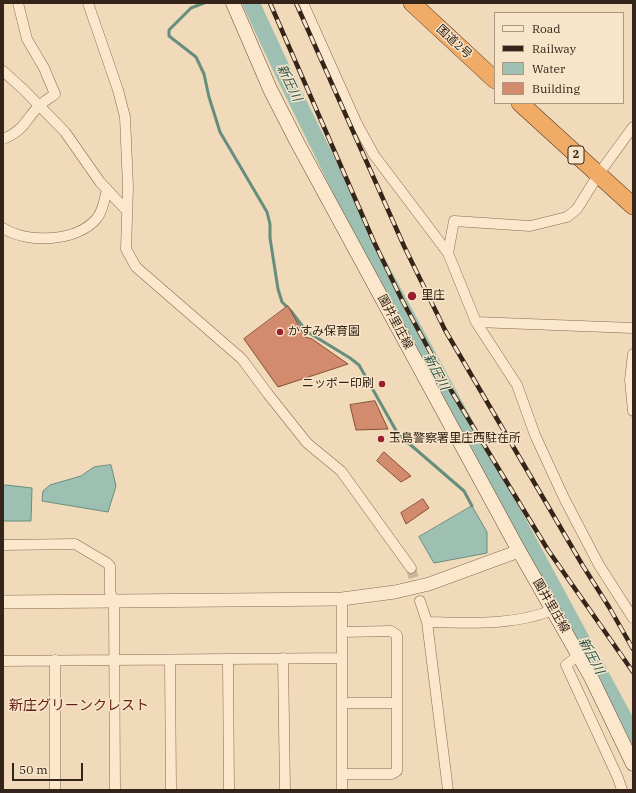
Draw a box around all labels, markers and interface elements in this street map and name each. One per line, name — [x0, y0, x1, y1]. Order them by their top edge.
legend — [494, 12, 624, 104]
text: Road — [532, 21, 561, 36]
street label: 国道2号 — [433, 22, 475, 62]
text: Railway — [532, 41, 576, 56]
text: Water — [532, 61, 565, 76]
water label: 新圧川 — [273, 62, 305, 104]
text: Building — [532, 81, 580, 96]
road number: 2 — [568, 146, 584, 164]
place label: 里庄 — [421, 289, 445, 303]
marker: 里庄 — [406, 290, 418, 302]
street label: 園井里庄線 — [375, 292, 415, 352]
place label: かすみ保育園 — [288, 325, 360, 339]
marker: かすみ保育園 — [275, 327, 285, 337]
water label: 新圧川 — [420, 351, 452, 393]
place label: ニッポー印刷 — [302, 377, 374, 391]
marker: ニッポー印刷 — [377, 379, 387, 389]
place label: 玉島警察署里庄西駐在所 — [389, 432, 521, 446]
marker: 玉島警察署里庄西駐在所 — [376, 434, 386, 444]
street label: 園井里庄線 — [530, 576, 572, 636]
water label: 新圧川 — [575, 635, 607, 677]
district label: 新庄グリーンクレスト — [9, 698, 149, 714]
scale bar — [14, 755, 85, 781]
text: 50 m — [19, 762, 48, 777]

